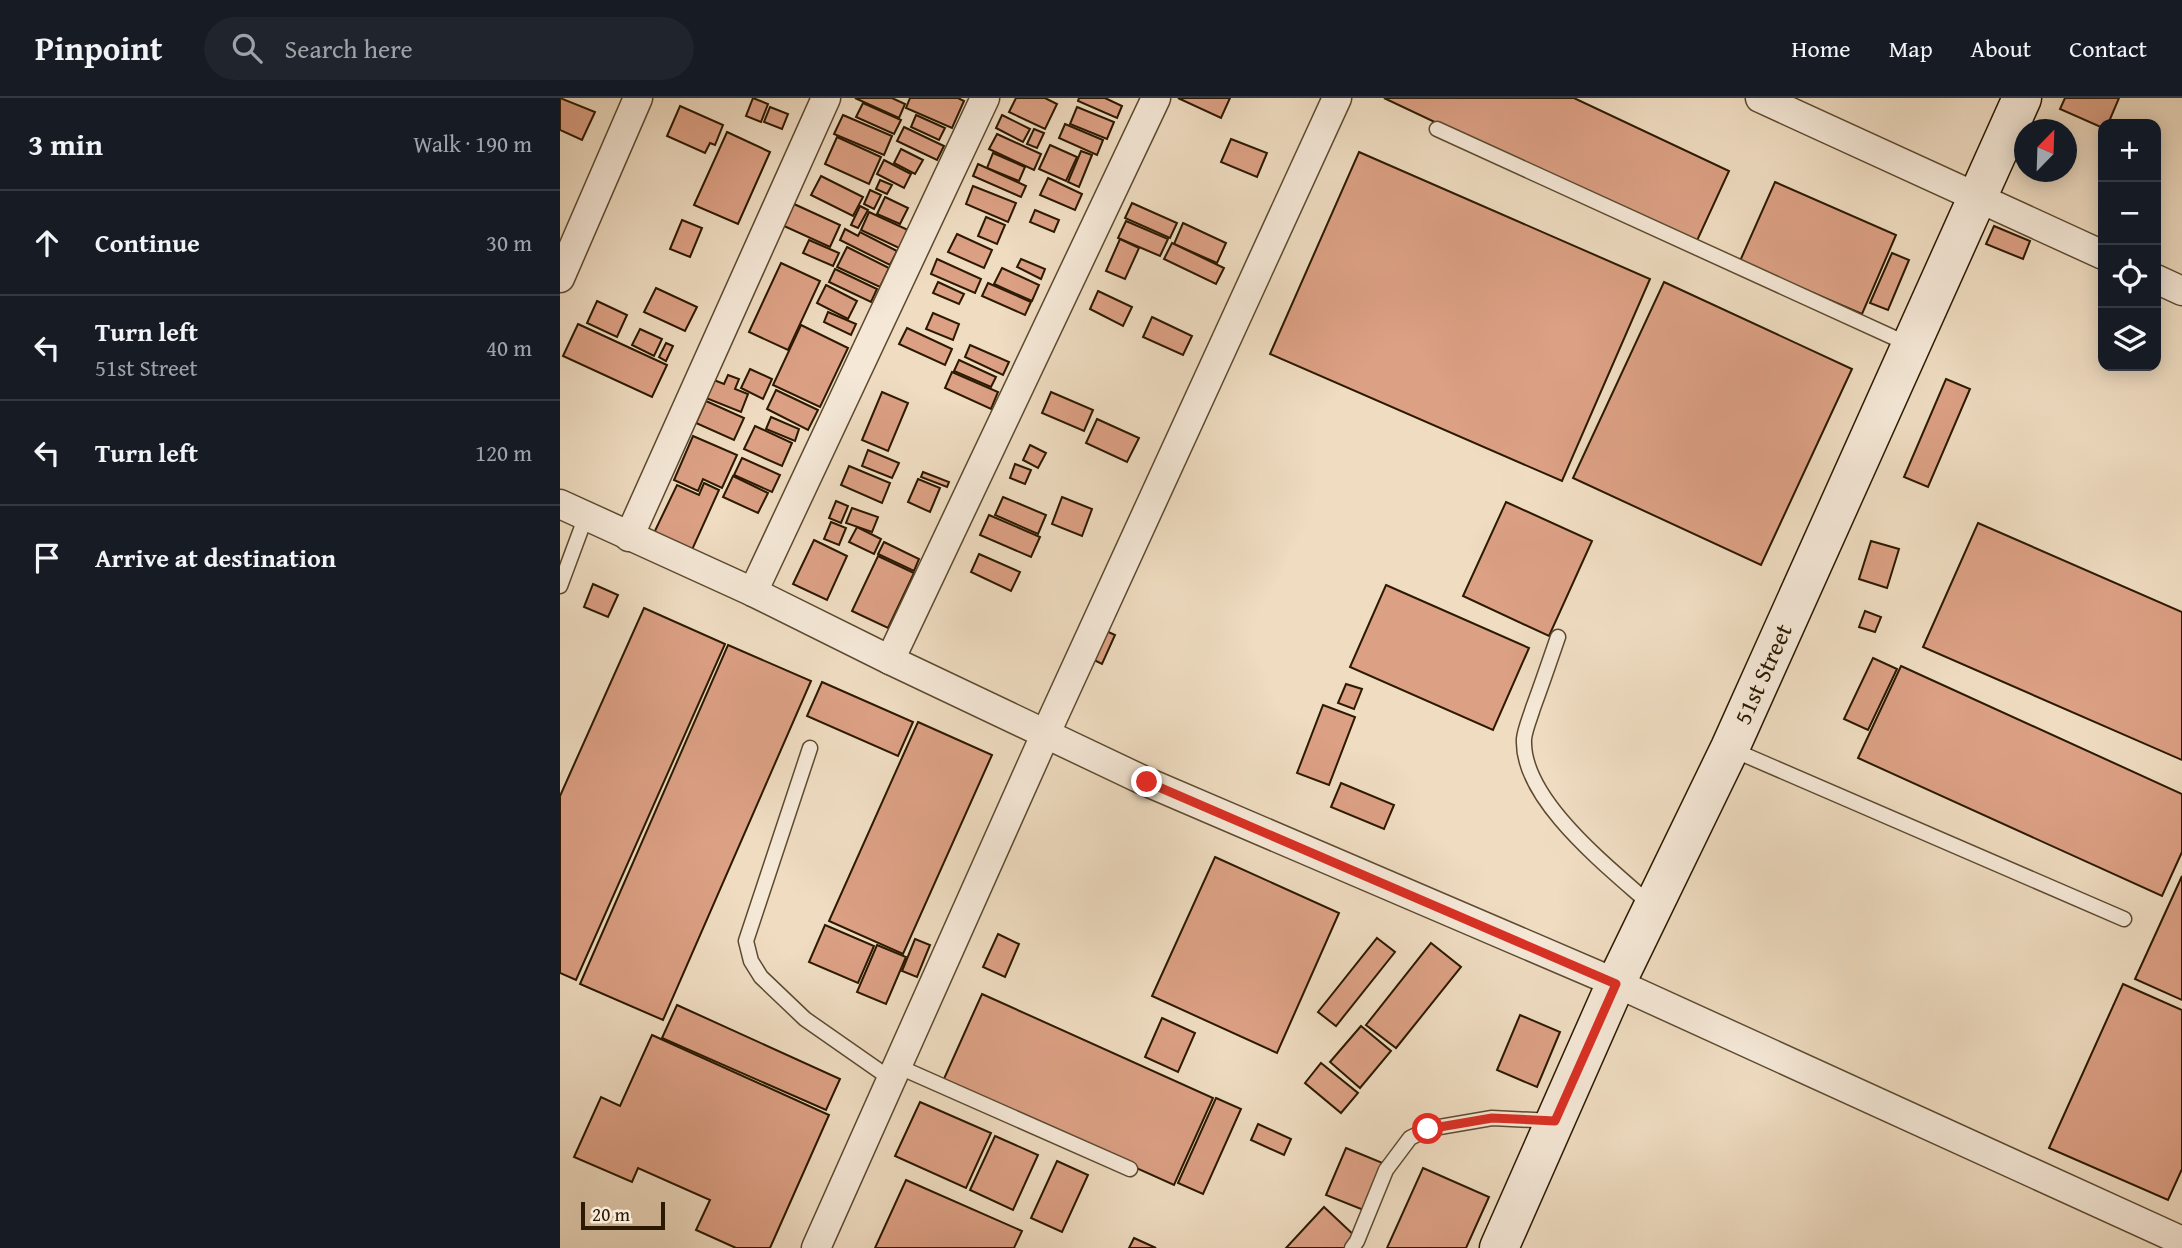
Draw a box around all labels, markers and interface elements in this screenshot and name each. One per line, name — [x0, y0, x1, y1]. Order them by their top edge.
search box — [204, 17, 694, 80]
text: Pinpoint — [35, 24, 162, 72]
icon: search — [228, 29, 266, 67]
text: Search here — [284, 29, 413, 68]
text: Home — [1792, 31, 1851, 66]
text: Map — [1889, 31, 1933, 66]
text: About — [1971, 31, 2031, 66]
text: Contact — [2069, 31, 2147, 66]
north arrow — [2014, 119, 2077, 182]
map controls — [2098, 119, 2161, 371]
button: + — [2098, 119, 2161, 182]
text: 3 min — [28, 122, 103, 166]
text: Walk · 190 m — [413, 127, 532, 160]
button: − — [2098, 182, 2161, 245]
text: Continue — [95, 223, 200, 262]
icon: ahead — [28, 224, 66, 262]
text: 30 m — [486, 226, 532, 259]
button: locate — [2098, 245, 2161, 308]
button: layers — [2098, 308, 2161, 371]
text: Turn left — [95, 312, 198, 351]
icon: left — [28, 329, 66, 367]
text: 40 m — [486, 331, 532, 364]
text: 51st Street — [95, 351, 198, 384]
text: Turn left — [95, 433, 198, 472]
icon: left — [28, 434, 66, 472]
text: 120 m — [475, 436, 532, 469]
text: Arrive at destination — [95, 538, 336, 577]
icon: arrive — [28, 539, 66, 577]
street label: 51st Street — [1725, 617, 1801, 730]
route end — [1131, 766, 1162, 797]
route start — [1412, 1113, 1443, 1144]
scale bar — [581, 1199, 665, 1231]
text: 20 m — [592, 1200, 630, 1228]

